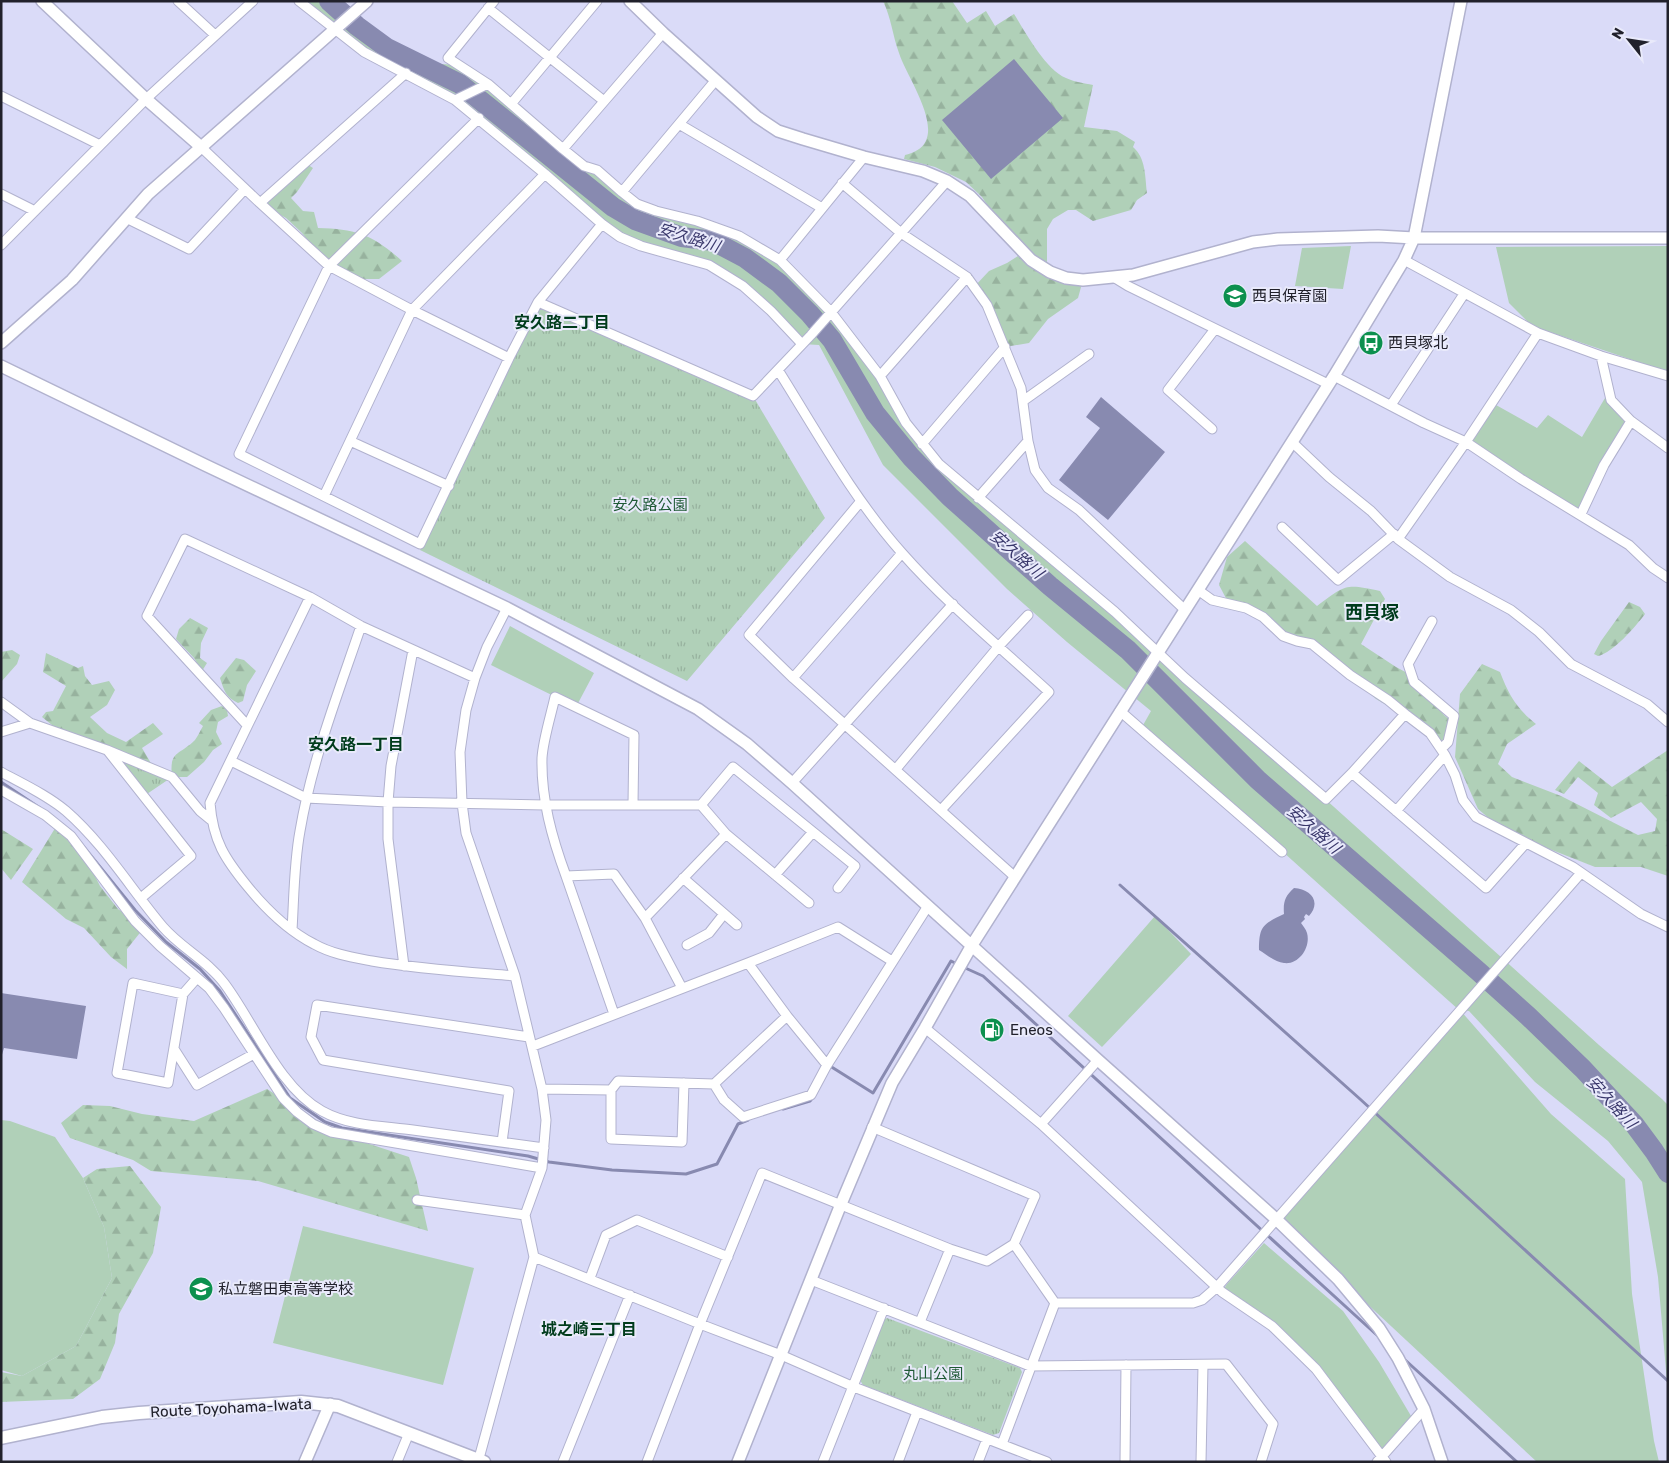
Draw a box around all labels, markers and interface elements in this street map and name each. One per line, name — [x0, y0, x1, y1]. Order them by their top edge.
north arrow — [1604, 15, 1654, 65]
text: N — [1608, 25, 1628, 42]
water label: 安久路川 — [655, 219, 724, 257]
school or university icon: 西貝保育園 — [1222, 283, 1248, 309]
place label: 西貝保育園 — [1252, 287, 1327, 305]
district label: 安久路二丁目 — [514, 313, 610, 332]
bus stop icon: 西貝塚北 — [1358, 330, 1384, 356]
place label: 西貝塚北 — [1388, 334, 1448, 352]
park label: 安久路公園 — [612, 496, 688, 514]
water label: 安久路川 — [986, 526, 1049, 584]
district label: 西貝塚 — [1345, 602, 1399, 624]
district label: 安久路一丁目 — [308, 735, 404, 754]
water label: 安久路川 — [1283, 801, 1346, 859]
fuel station icon: Eneos — [979, 1017, 1005, 1043]
place label: Eneos — [1010, 1021, 1053, 1039]
water label: 安久路川 — [1583, 1072, 1642, 1134]
school or university icon: 私立磐田東高等学校 — [188, 1276, 214, 1302]
place label: 私立磐田東高等学校 — [218, 1280, 353, 1298]
district label: 城之崎三丁目 — [541, 1320, 637, 1339]
park label: 丸山公園 — [903, 1365, 963, 1383]
street label: Route Toyohama-Iwata — [150, 1395, 312, 1421]

